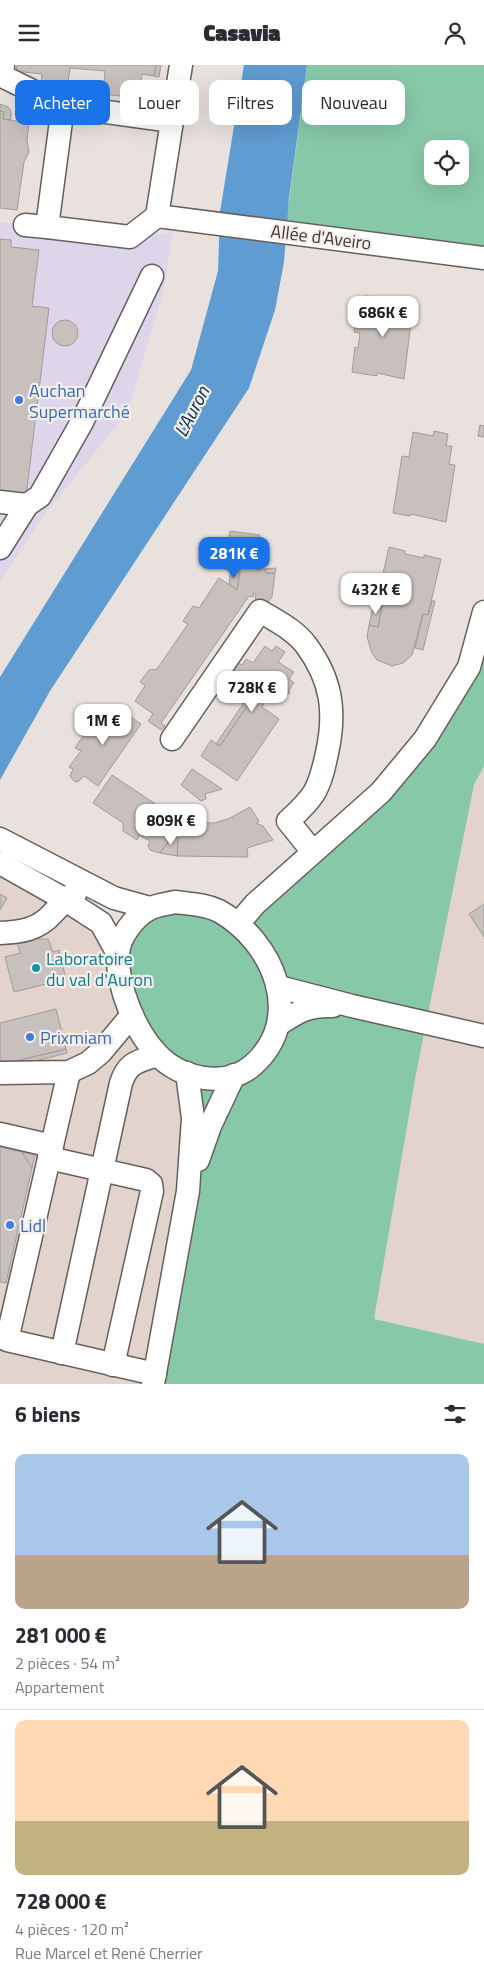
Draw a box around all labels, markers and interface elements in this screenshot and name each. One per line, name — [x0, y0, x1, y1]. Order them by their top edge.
text: Casavia — [203, 16, 281, 50]
icon: menu — [15, 19, 43, 47]
icon: person — [441, 19, 469, 47]
chip: Acheter — [15, 80, 110, 125]
chip: Louer — [120, 80, 199, 125]
chip: Filtres — [209, 80, 292, 125]
chip: Nouveau — [302, 80, 405, 125]
map controls — [424, 140, 469, 185]
button: locate — [424, 140, 469, 185]
street label: Allée d'Aveiro — [269, 217, 373, 257]
pin: 686K € — [342, 295, 424, 338]
text: 686K € — [359, 300, 407, 324]
place label: Auchan Supermarché — [29, 377, 130, 425]
water label: L'Auron — [166, 380, 216, 441]
marker: Auchan Supermarché — [13, 394, 25, 406]
pin: 281K € — [193, 537, 275, 579]
text: 281K € — [210, 541, 258, 565]
pin: 432K € — [335, 573, 417, 615]
text: 432K € — [352, 577, 400, 601]
pin: 728K € — [211, 671, 293, 713]
text: 728K € — [228, 675, 276, 699]
pin: 1M € — [73, 703, 133, 746]
text: 1M € — [85, 708, 121, 732]
pin: 809K € — [130, 803, 212, 846]
text: 809K € — [147, 808, 195, 832]
place label: Laboratoire du val d'Auron — [46, 945, 153, 993]
marker: Laboratoire du val d'Auron — [30, 962, 42, 974]
place label: Prixmiam — [40, 1024, 112, 1051]
marker: Prixmiam — [24, 1031, 36, 1043]
place label: Lidl — [20, 1212, 46, 1239]
marker: Lidl — [4, 1219, 16, 1231]
text: 6 biens — [15, 1398, 80, 1430]
icon: filters — [441, 1400, 469, 1428]
icon: home — [197, 1487, 287, 1577]
text: 281 000 € — [15, 1619, 107, 1651]
text: 2 pièces · 54 m² — [15, 1651, 120, 1675]
text: Appartement — [15, 1675, 104, 1699]
icon: home — [197, 1752, 287, 1842]
text: 728 000 € — [15, 1885, 107, 1917]
text: 4 pièces · 120 m² — [15, 1917, 129, 1941]
text: Rue Marcel et René Cherrier — [15, 1941, 203, 1965]

